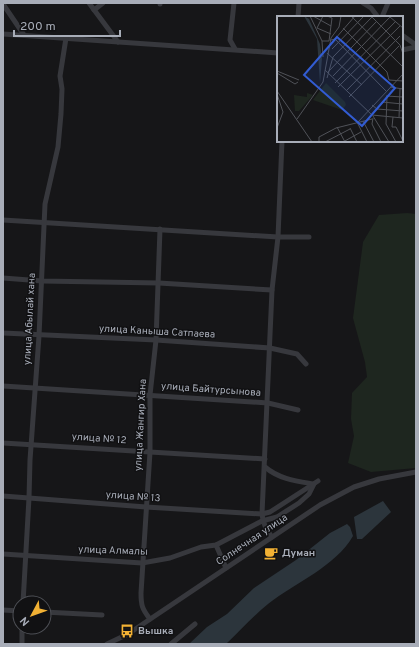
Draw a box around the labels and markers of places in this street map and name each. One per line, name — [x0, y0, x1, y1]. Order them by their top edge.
cafe icon: Думан — [263, 545, 279, 561]
place label: Думан — [282, 547, 315, 560]
bus stop icon: Вышка — [119, 623, 135, 639]
place label: Вышка — [138, 625, 173, 638]

